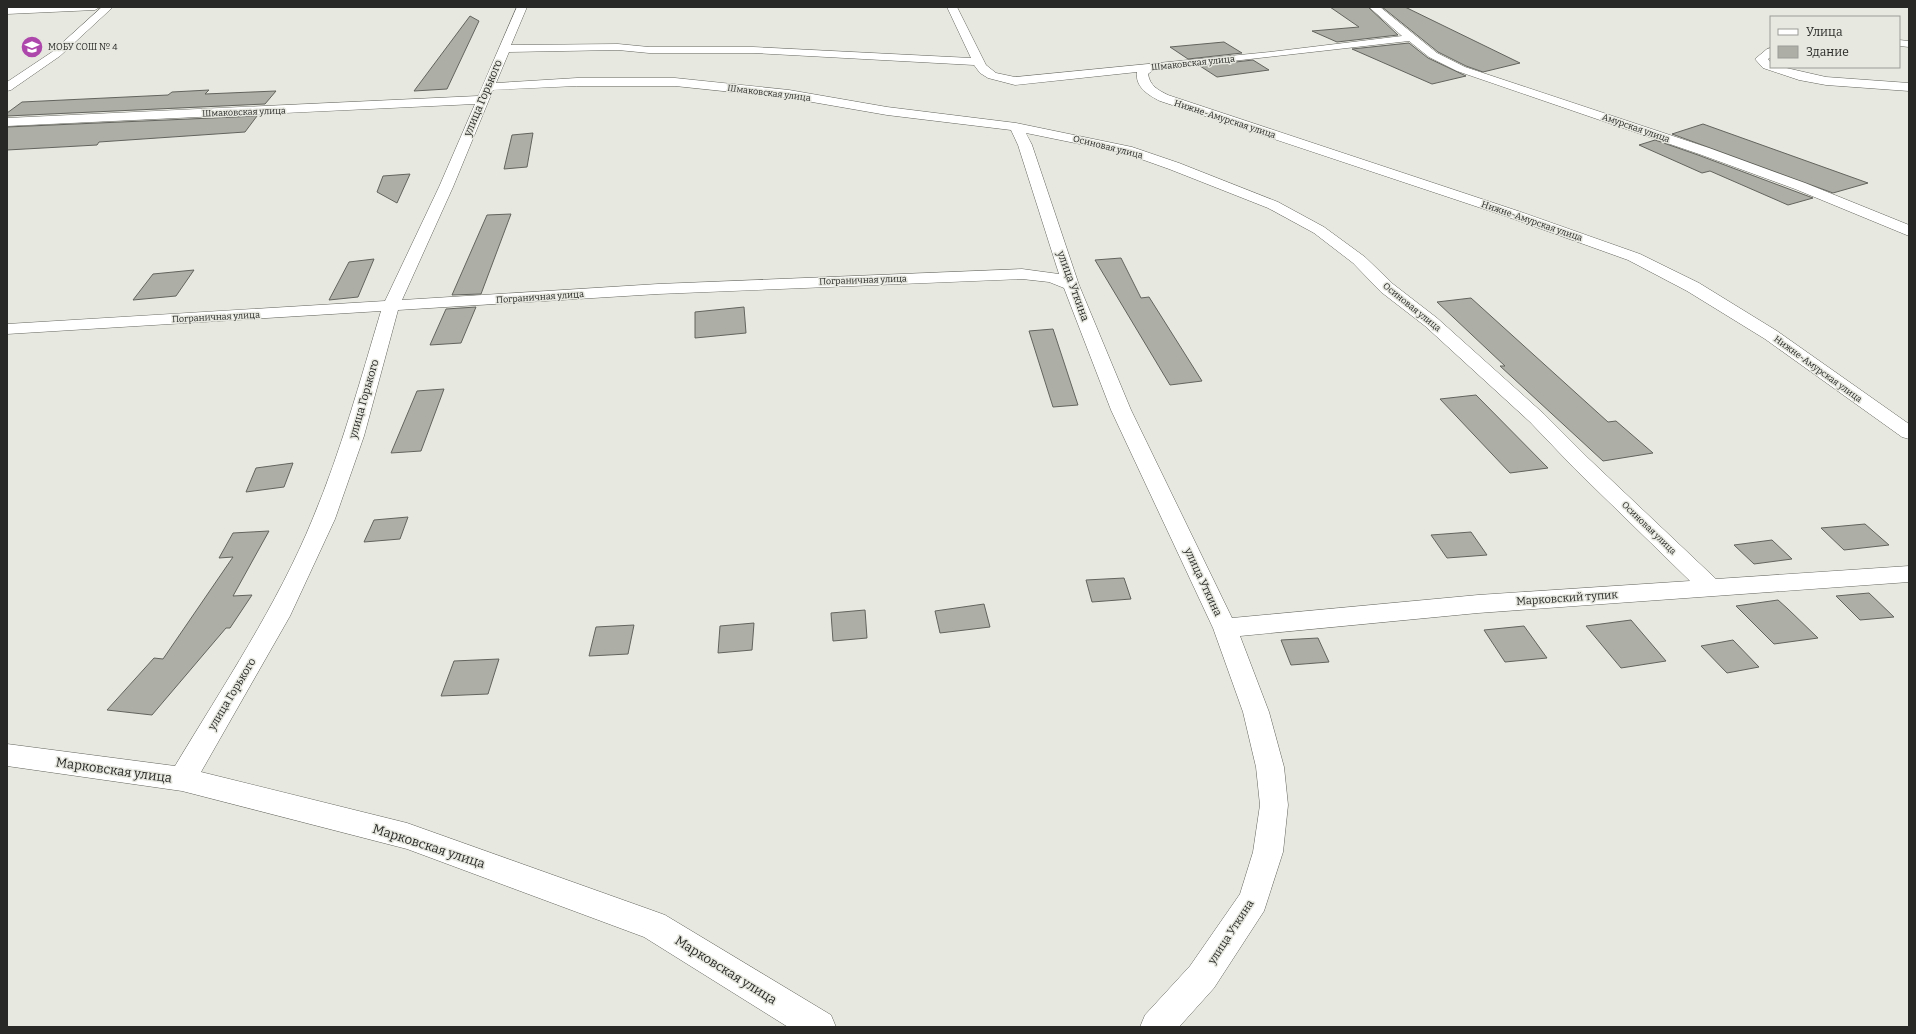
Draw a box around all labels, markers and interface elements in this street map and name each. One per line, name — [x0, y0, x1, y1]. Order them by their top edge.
legend — [1770, 16, 1900, 68]
text: Улица — [1806, 25, 1843, 39]
school or university icon: МОБУ СОШ № 4 — [19, 34, 45, 60]
place label: МОБУ СОШ № 4 — [48, 42, 118, 52]
text: Здание — [1806, 45, 1849, 59]
street label: Шмаковская улица — [1151, 54, 1235, 72]
street label: улица Горького — [461, 58, 505, 139]
street label: Шмаковская улица — [727, 83, 811, 103]
street label: Нижне-Амурская улица — [1173, 98, 1277, 140]
street label: Шмаковская улица — [202, 106, 286, 118]
street label: Амурская улица — [1601, 112, 1671, 144]
street label: Осиновая улица — [1072, 133, 1144, 161]
street label: Нижне-Амурская улица — [1480, 199, 1584, 243]
street label: улица Уткина — [1054, 248, 1092, 323]
street label: Пограничная улица — [819, 273, 907, 287]
street label: Осиновая улица — [1381, 281, 1443, 333]
street label: Пограничная улица — [496, 289, 584, 305]
street label: Пограничная улица — [172, 310, 260, 324]
street label: Нижне-Амурская улица — [1772, 334, 1864, 404]
street label: улица Горького — [346, 358, 382, 441]
street label: Осиновая улица — [1620, 500, 1678, 556]
street label: улица Уткина — [1181, 545, 1224, 618]
street label: Марковский тупик — [1516, 588, 1619, 608]
street label: улица Горького — [205, 656, 259, 733]
street label: Марковская улица — [55, 754, 173, 786]
street label: Марковская улица — [371, 821, 487, 871]
street label: улица Уткина — [1205, 897, 1257, 967]
street label: Марковская улица — [672, 933, 780, 1007]

